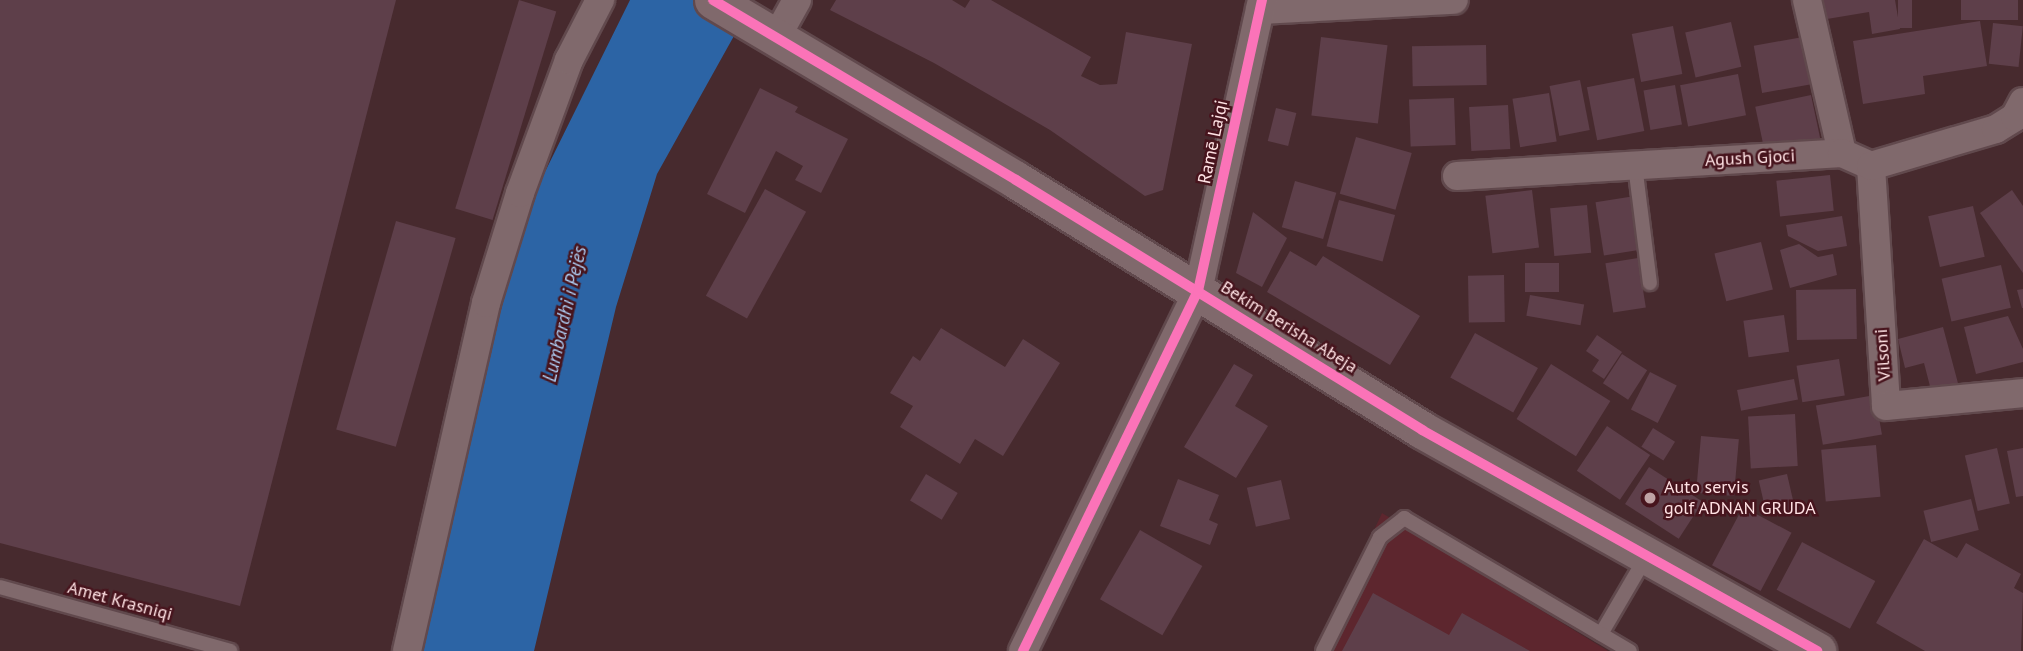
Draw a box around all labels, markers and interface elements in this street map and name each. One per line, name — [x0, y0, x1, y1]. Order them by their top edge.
street label: Ramē Lajqi — [1194, 98, 1232, 186]
street label: Agush Gjoci — [1704, 145, 1796, 171]
water label: Lumbardhi i Pejës — [538, 244, 592, 384]
street label: Bekim Berisha Abeja — [1217, 276, 1361, 378]
street label: Vilsoni — [1870, 328, 1896, 382]
place label: Auto servis golf ADNAN GRUDA — [1664, 477, 1816, 520]
marker: Auto servis golf ADNAN GRUDA — [1642, 490, 1658, 506]
street label: Amet Krasniqi — [65, 577, 175, 625]

